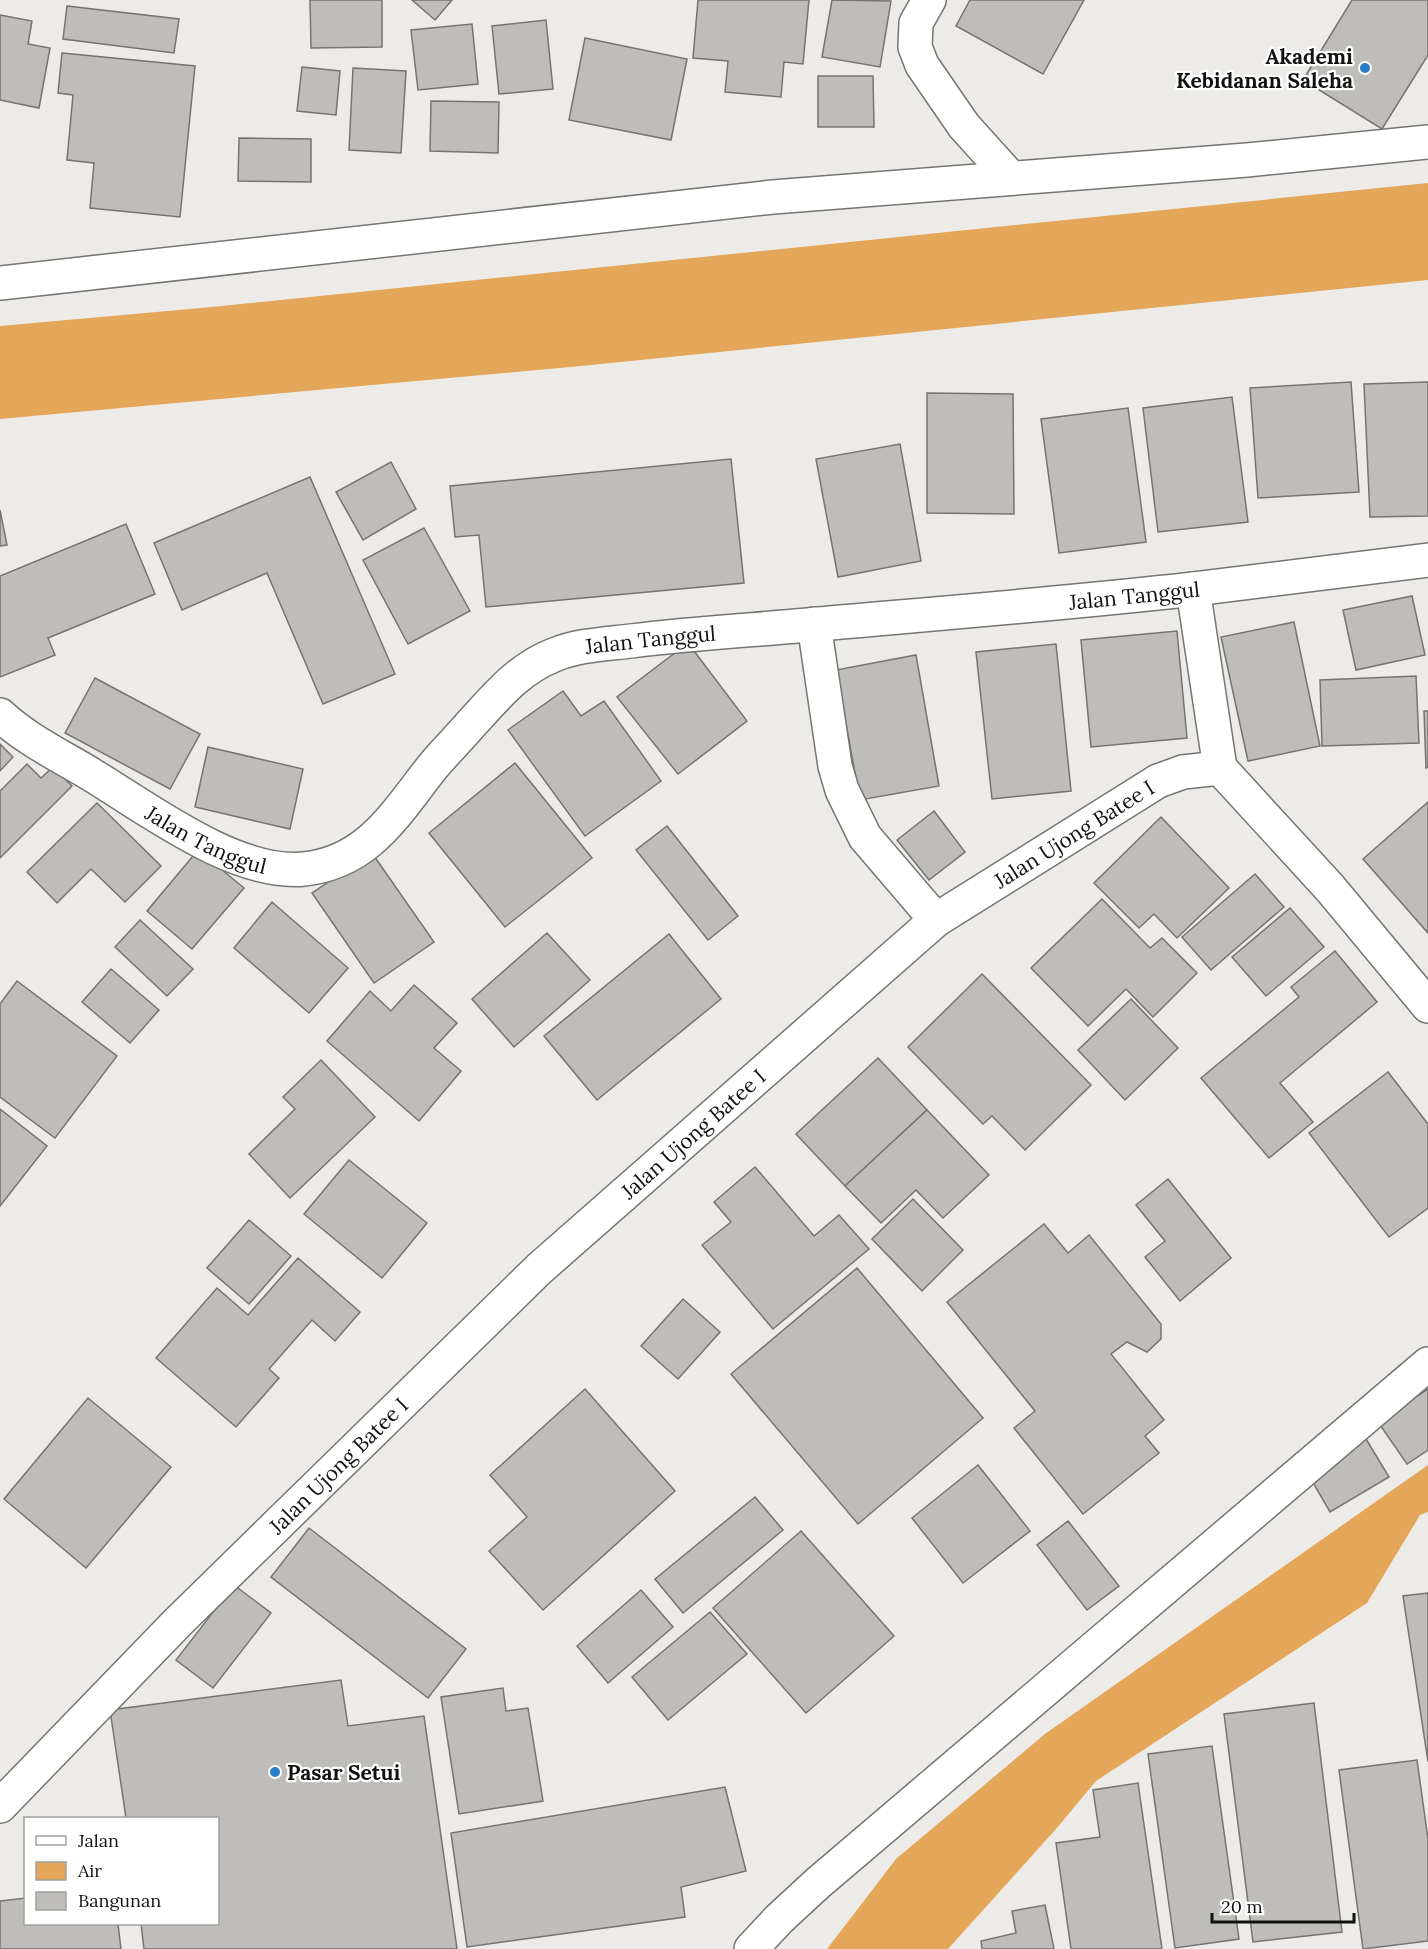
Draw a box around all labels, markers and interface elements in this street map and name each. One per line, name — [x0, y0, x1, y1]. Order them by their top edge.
place label: Akademi Kebidanan Saleha — [1176, 43, 1353, 94]
marker: Akademi Kebidanan Saleha — [1358, 61, 1372, 75]
street label: Jalan Tanggul — [1067, 575, 1201, 615]
street label: Jalan Tanggul — [582, 619, 717, 660]
street label: Jalan Ujong Batee I — [988, 774, 1159, 895]
street label: Jalan Tanggul — [140, 799, 269, 879]
street label: Jalan Ujong Batee I — [614, 1063, 771, 1205]
street label: Jalan Ujong Batee I — [262, 1391, 413, 1540]
place label: Pasar Setui — [287, 1759, 401, 1786]
marker: Pasar Setui — [268, 1765, 282, 1779]
legend — [24, 1817, 219, 1925]
text: Jalan — [77, 1829, 119, 1852]
text: Air — [77, 1859, 102, 1882]
scale bar — [1212, 1886, 1354, 1924]
text: Bangunan — [78, 1889, 161, 1912]
text: 20 m — [1221, 1895, 1263, 1918]

